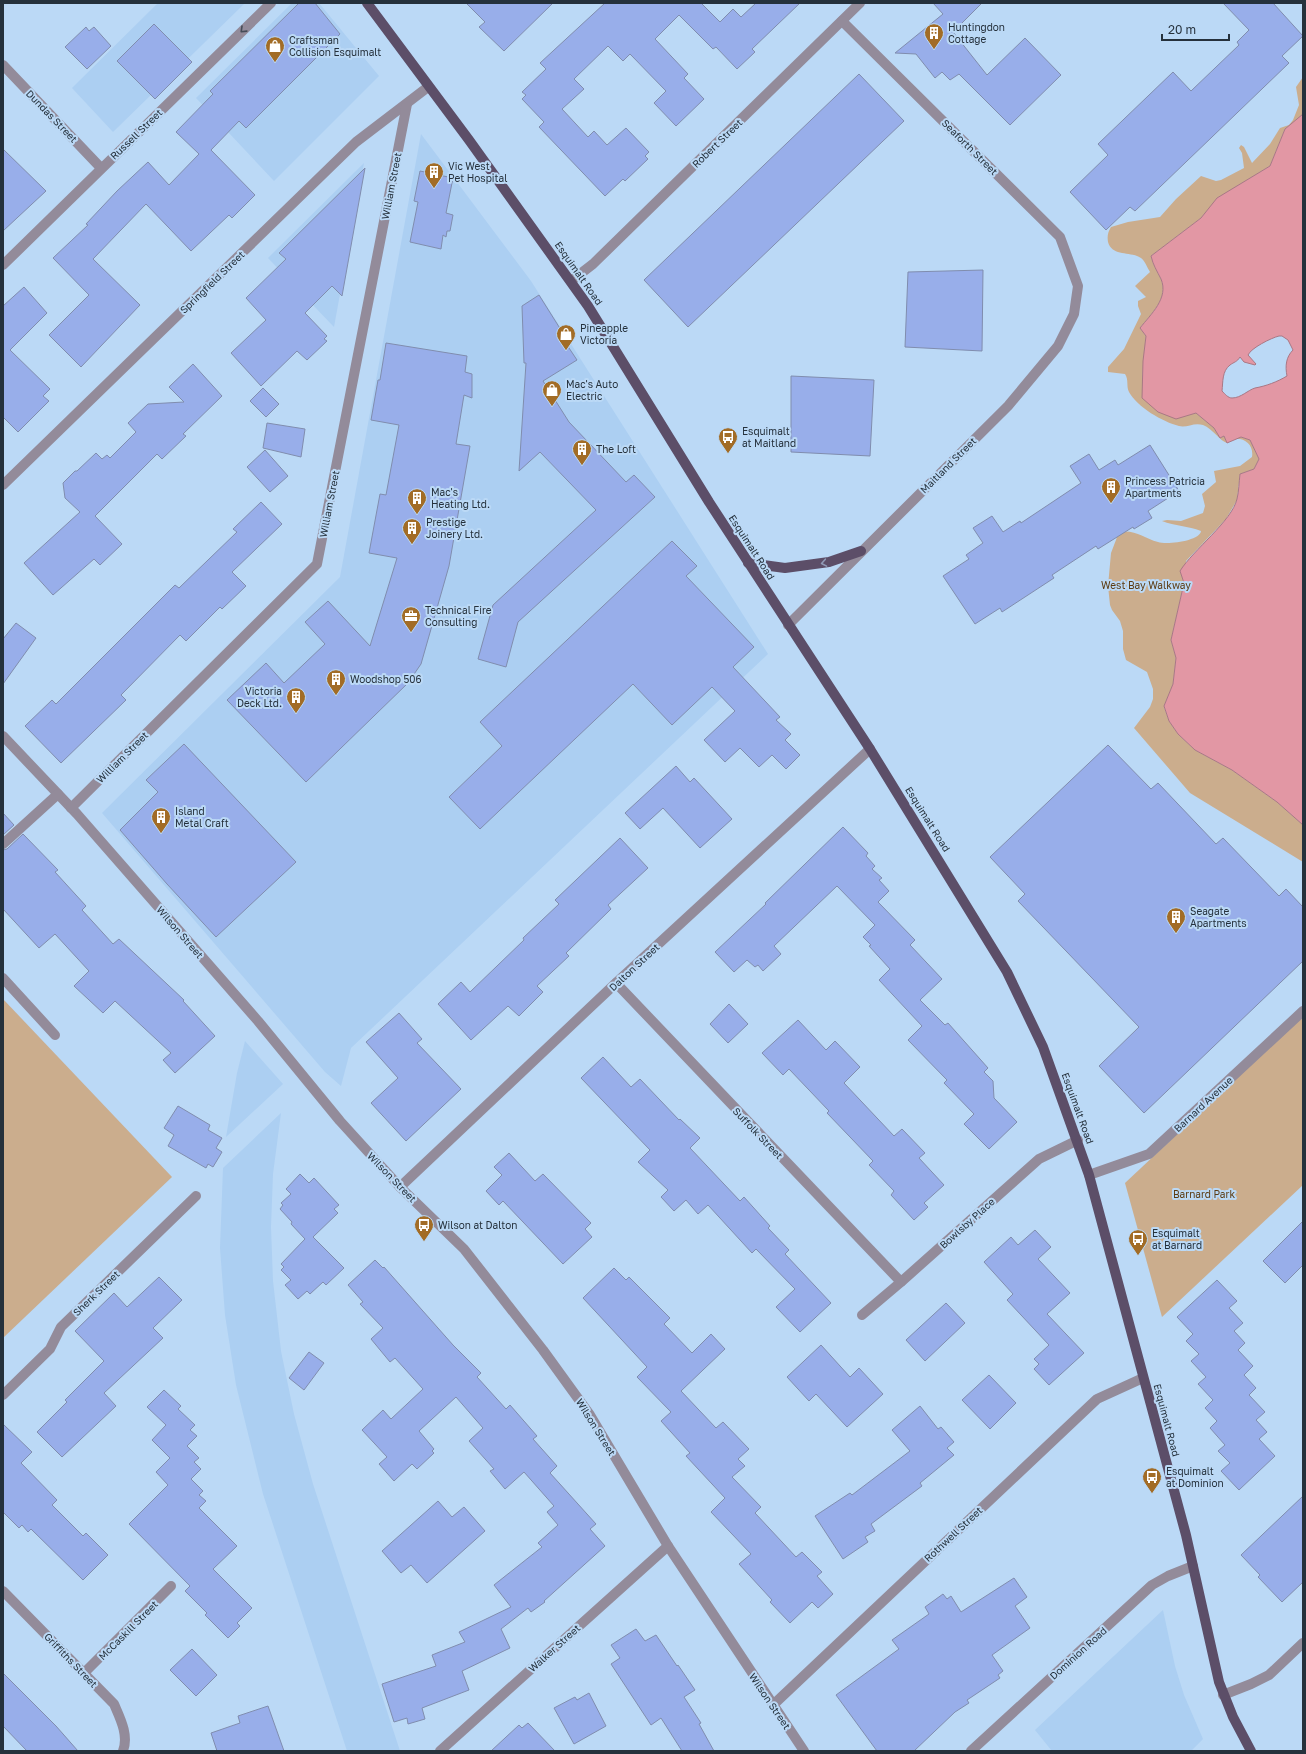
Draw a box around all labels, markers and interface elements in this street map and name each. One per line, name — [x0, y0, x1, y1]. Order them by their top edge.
scale bar — [1162, 16, 1229, 42]
place label: Huntingdon Cottage — [948, 21, 1005, 45]
building icon: Huntingdon Cottage — [923, 22, 945, 50]
text: 20 m — [1168, 22, 1196, 37]
one-way arrow — [240, 25, 248, 33]
place label: Craftsman Collision Esquimalt — [289, 34, 381, 58]
shop icon: Craftsman Collision Esquimalt — [264, 35, 286, 63]
street label: Dundas Street — [24, 87, 80, 145]
street label: Russell Street — [108, 106, 164, 162]
street label: Robert Street — [690, 116, 744, 170]
street label: Seaforth Street — [940, 117, 1000, 177]
street label: William Street — [379, 151, 403, 221]
place label: Vic West Pet Hospital — [448, 160, 507, 184]
building icon: Vic West Pet Hospital — [423, 161, 445, 189]
street label: Esquimalt Road — [553, 239, 605, 307]
street label: Springfield Street — [177, 248, 247, 316]
place label: Pineapple Victoria — [580, 322, 628, 346]
shop icon: Pineapple Victoria — [555, 323, 577, 351]
place label: Mac's Auto Electric — [566, 378, 618, 402]
shop icon: Mac's Auto Electric — [541, 379, 563, 407]
place label: Esquimalt at Maitland — [742, 425, 796, 449]
bus stop icon: Esquimalt at Maitland — [717, 426, 739, 454]
street label: Maitland Street — [918, 435, 978, 495]
building icon: The Loft — [571, 438, 593, 466]
place label: The Loft — [596, 443, 636, 455]
street label: William Street — [317, 469, 341, 539]
place label: Princess Patricia Apartments — [1125, 475, 1205, 499]
building icon: Princess Patricia Apartments — [1100, 476, 1122, 504]
place label: Mac's Heating Ltd. — [431, 486, 490, 510]
building icon: Mac's Heating Ltd. — [406, 487, 428, 515]
street label: Esquimalt Road — [727, 512, 777, 582]
place label: Prestige Joinery Ltd. — [426, 516, 483, 540]
building icon: Prestige Joinery Ltd. — [401, 517, 423, 545]
one-way arrow — [821, 558, 827, 567]
park label: West Bay Walkway — [1101, 579, 1191, 591]
place label: Technical Fire Consulting — [425, 604, 492, 628]
office icon: Technical Fire Consulting — [400, 605, 422, 633]
building icon: Woodshop 506 — [325, 668, 347, 696]
place label: Woodshop 506 — [350, 673, 422, 685]
place label: Victoria Deck Ltd. — [237, 685, 282, 709]
building icon: Victoria Deck Ltd. — [285, 686, 307, 714]
street label: William Street — [94, 729, 150, 785]
street label: Esquimalt Road — [903, 784, 953, 854]
place label: Island Metal Craft — [175, 805, 229, 829]
building icon: Island Metal Craft — [150, 806, 172, 834]
street label: Wilson Street — [154, 904, 206, 960]
place label: Seagate Apartments — [1190, 905, 1247, 929]
building icon: Seagate Apartments — [1165, 906, 1187, 934]
street label: Dalton Street — [607, 941, 661, 993]
street label: Esquimalt Road — [1060, 1071, 1096, 1145]
street label: Barnard Avenue — [1171, 1074, 1235, 1134]
street label: Suffolk Street — [731, 1105, 785, 1161]
street label: Wilson Street — [365, 1149, 419, 1205]
park label: Barnard Park — [1173, 1188, 1235, 1200]
street label: Bowlsby Place — [937, 1195, 997, 1251]
bus stop icon: Wilson at Dalton — [413, 1214, 435, 1242]
place label: Wilson at Dalton — [438, 1219, 517, 1231]
place label: Esquimalt at Barnard — [1152, 1227, 1202, 1251]
bus stop icon: Esquimalt at Barnard — [1127, 1228, 1149, 1256]
street label: Sherk Street — [70, 1268, 122, 1318]
street label: Esquimalt Road — [1152, 1382, 1182, 1458]
street label: Wilson Street — [574, 1396, 618, 1458]
place label: Esquimalt at Dominion — [1166, 1465, 1224, 1489]
bus stop icon: Esquimalt at Dominion — [1141, 1466, 1163, 1494]
street label: Rothwell Street — [921, 1504, 985, 1564]
street label: McCaskill Street — [96, 1598, 160, 1662]
street label: Walker Street — [526, 1622, 582, 1674]
street label: Dominion Road — [1047, 1624, 1109, 1682]
street label: Griffiths Street — [42, 1630, 100, 1690]
street label: Wilson Street — [747, 1671, 793, 1731]

